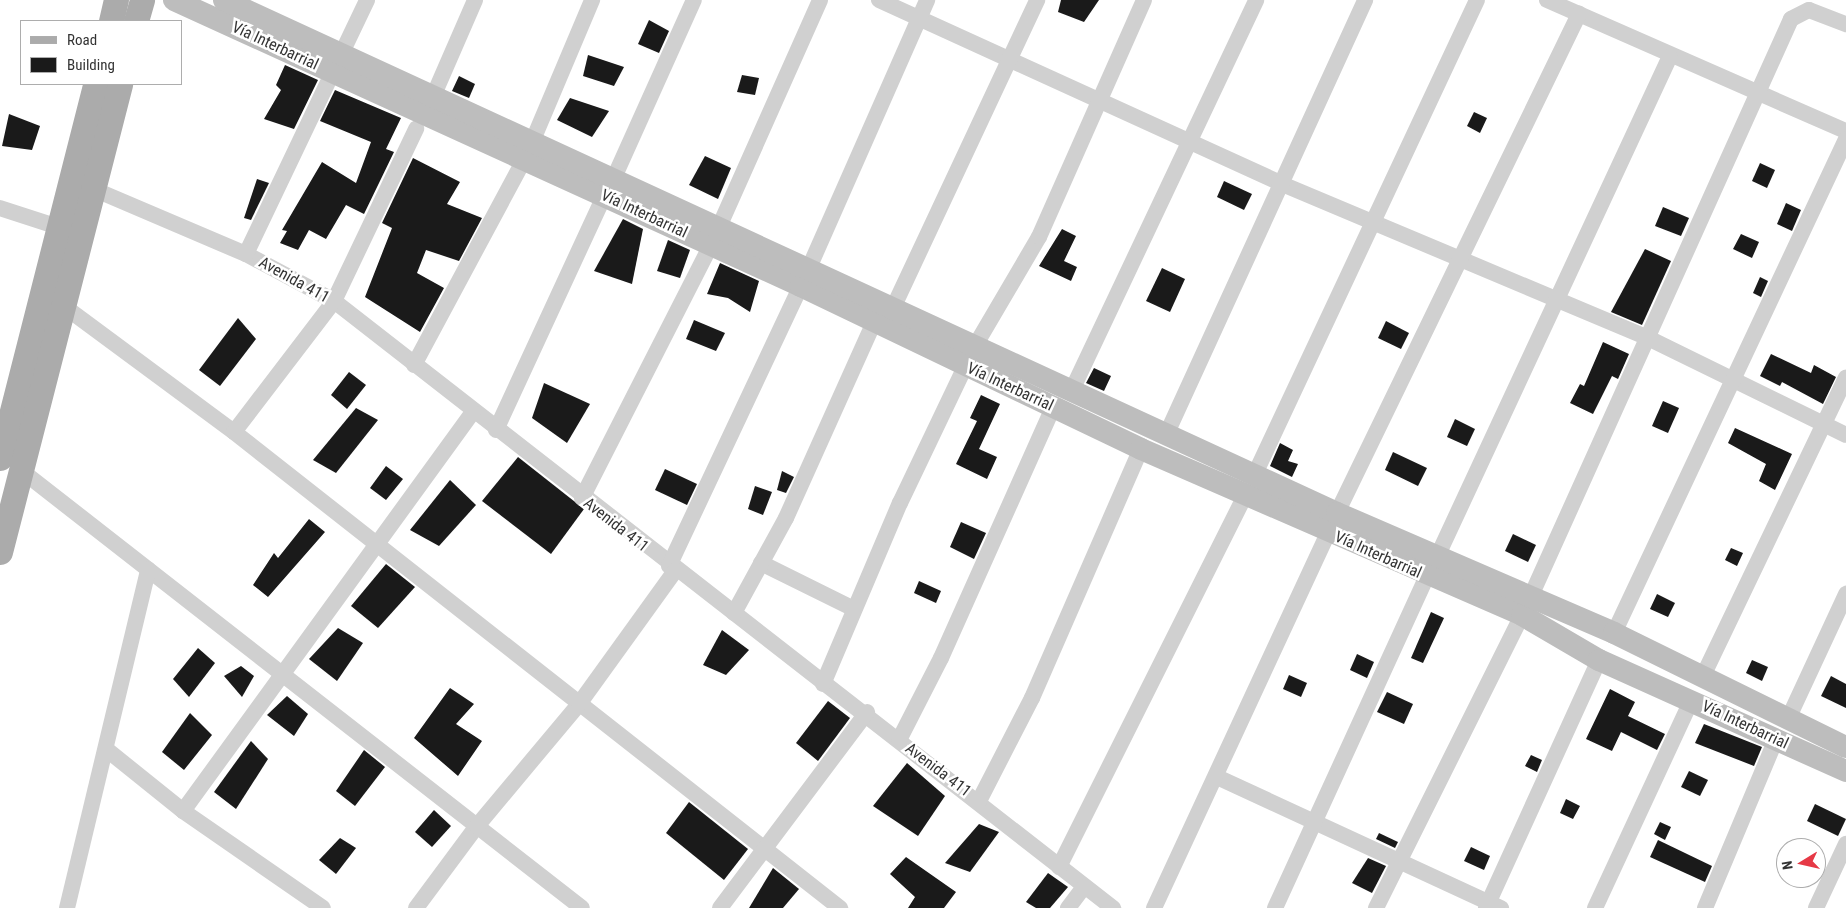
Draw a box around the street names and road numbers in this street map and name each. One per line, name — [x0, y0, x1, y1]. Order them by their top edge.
street label: Vía Interbarrial — [229, 18, 321, 74]
street label: Vía Interbarrial — [598, 186, 690, 242]
street label: Avenida 411 — [255, 253, 333, 307]
street label: Vía Interbarrial — [964, 359, 1056, 415]
street label: Avenida 411 — [580, 494, 652, 556]
street label: Vía Interbarrial — [1332, 527, 1424, 583]
street label: Vía Interbarrial — [1699, 697, 1791, 753]
street label: Avenida 411 — [901, 739, 975, 801]

